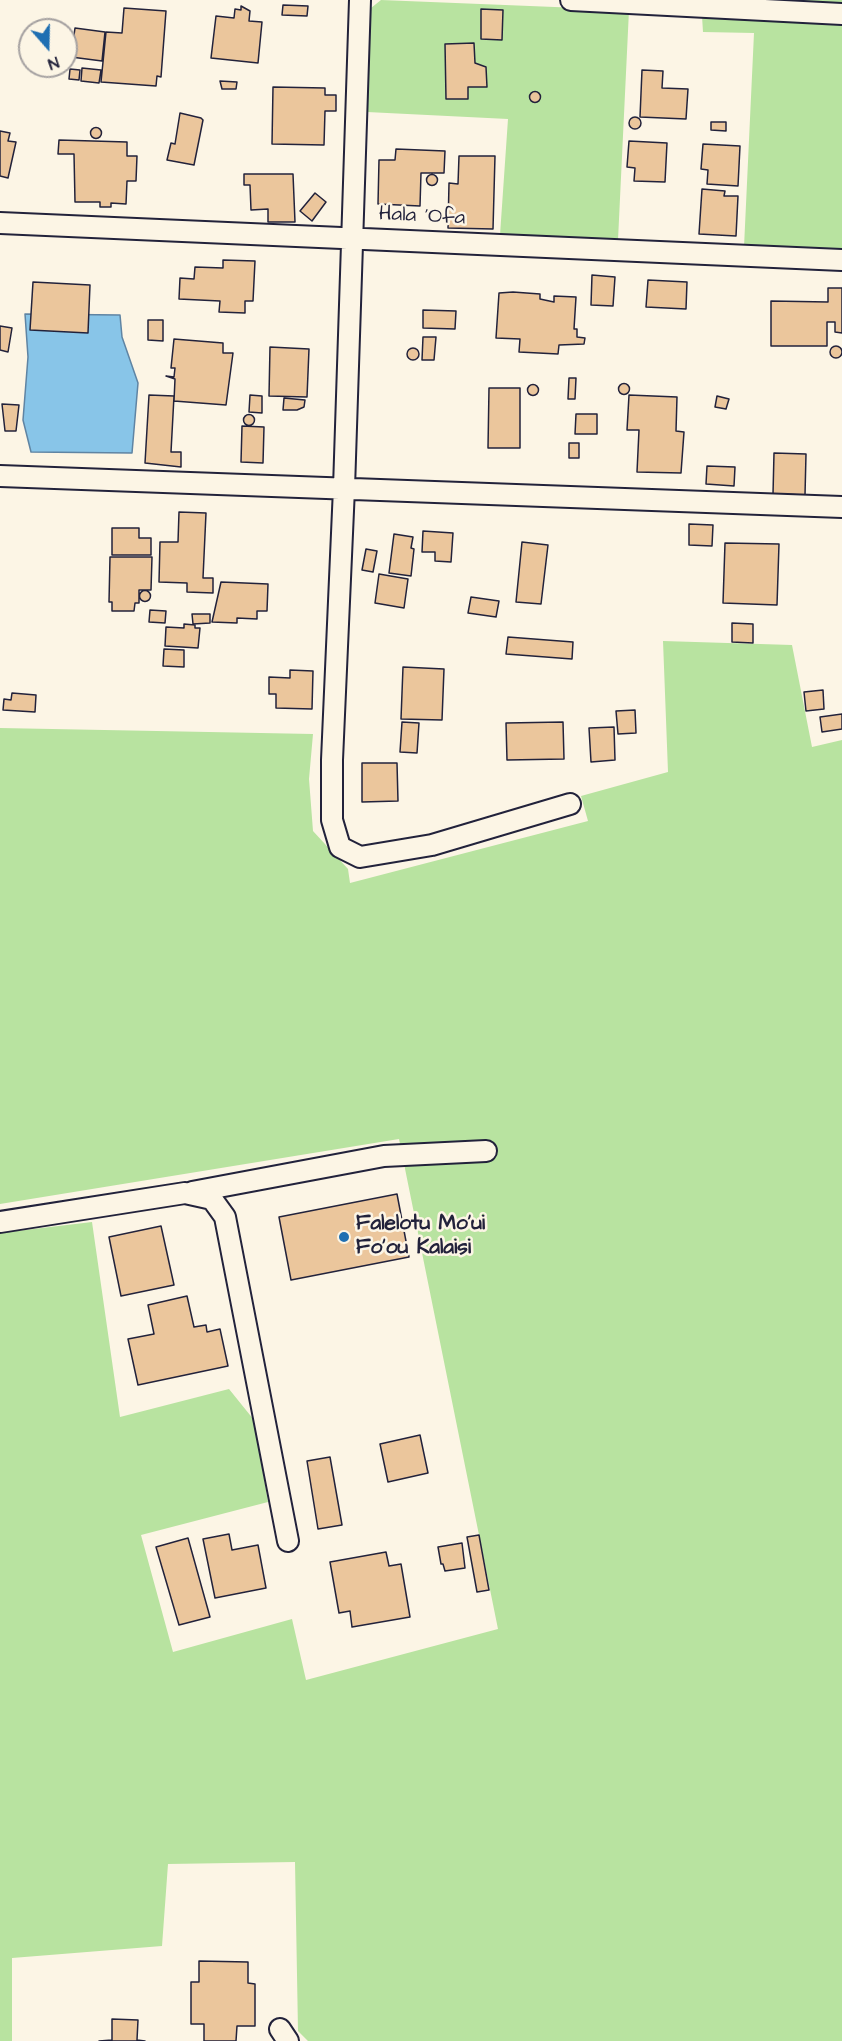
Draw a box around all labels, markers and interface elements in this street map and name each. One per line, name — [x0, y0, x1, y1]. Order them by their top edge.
north arrow — [18, 18, 78, 78]
text: N — [45, 51, 62, 75]
street label: Hala 'Ofa — [378, 202, 466, 232]
place label: Falelotu Mo'ui Fo'ou Kalaisi — [356, 1212, 485, 1262]
marker: Falelotu Mo'ui Fo'ou Kalaisi — [337, 1230, 351, 1244]

